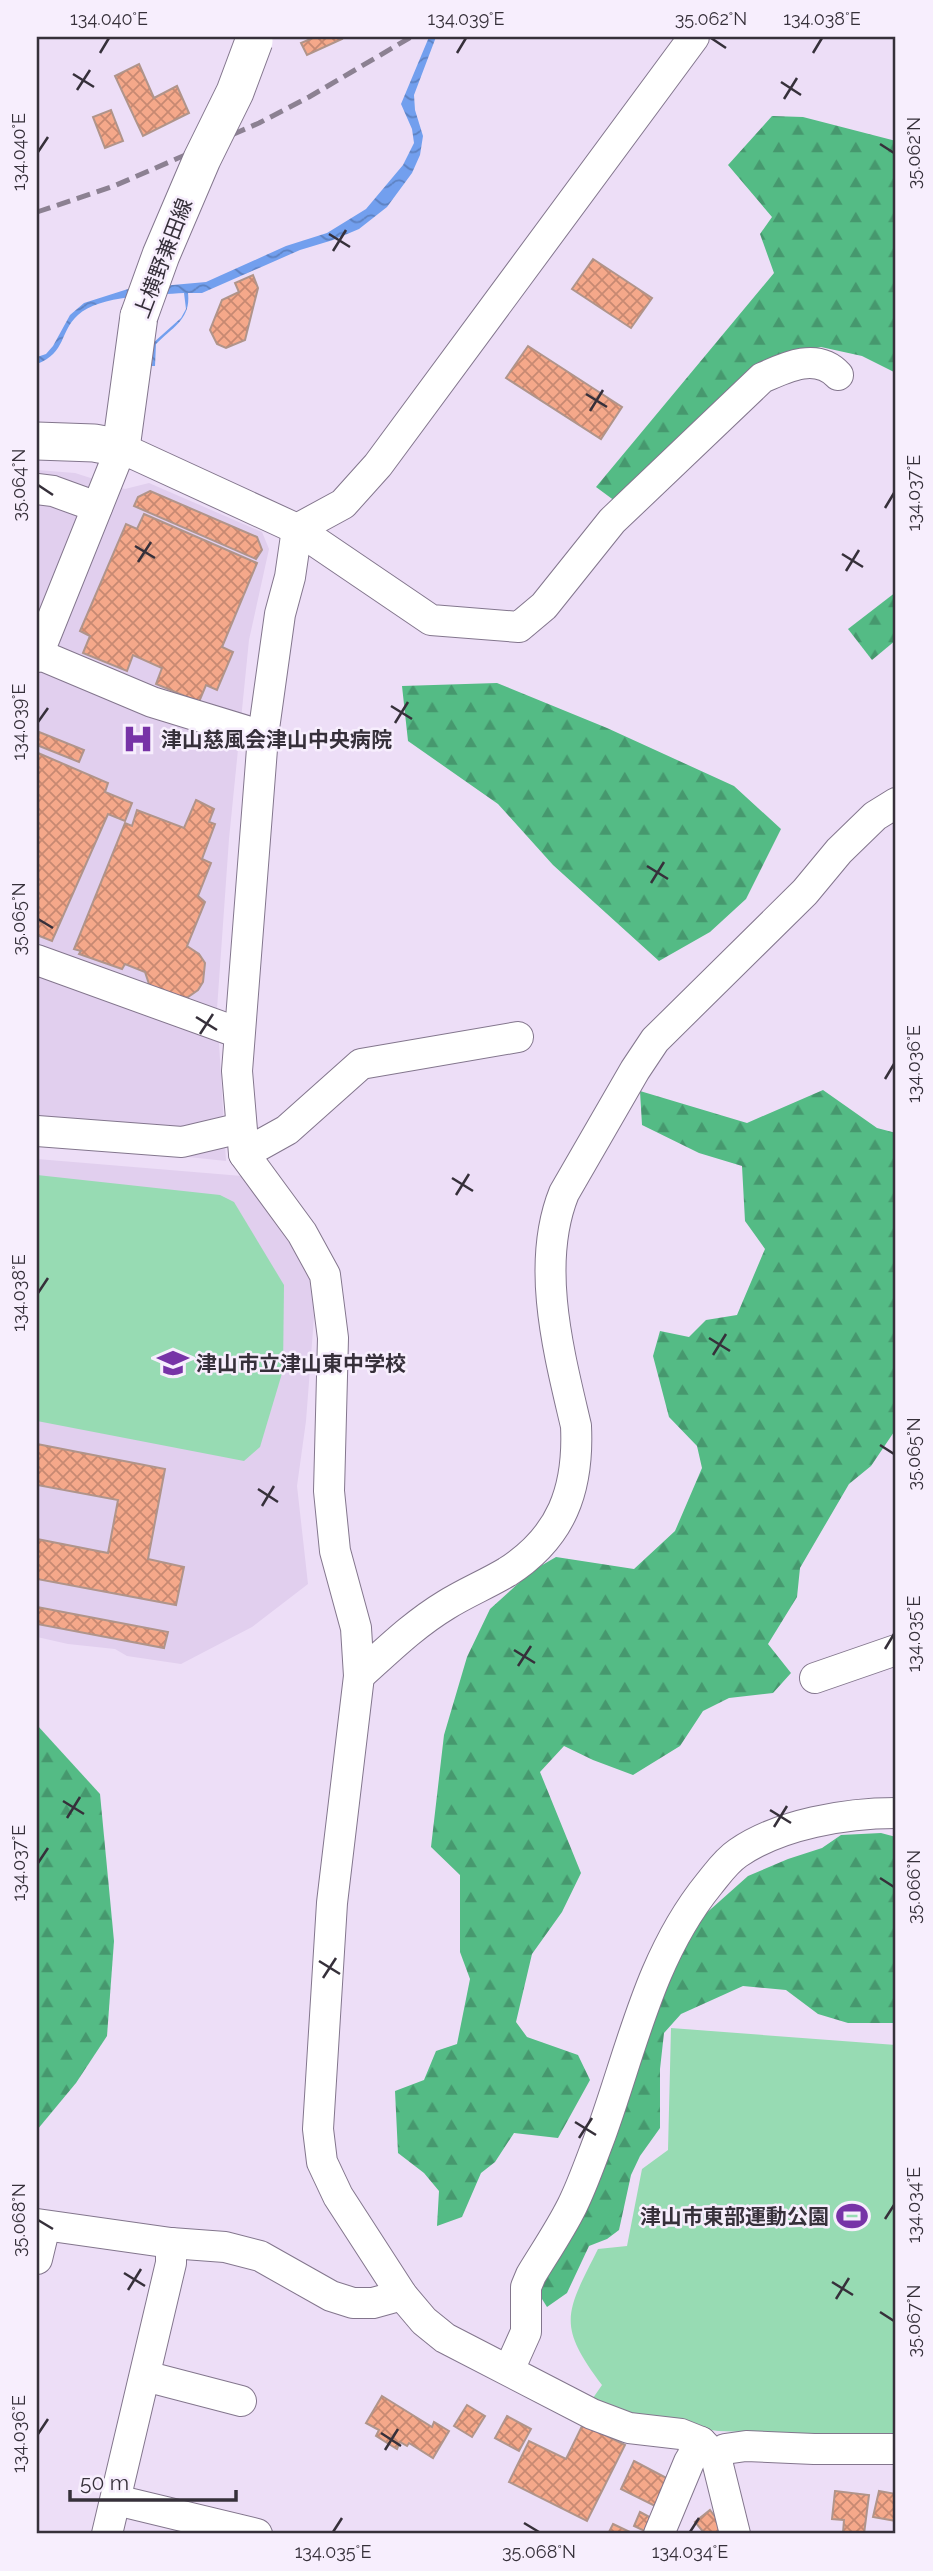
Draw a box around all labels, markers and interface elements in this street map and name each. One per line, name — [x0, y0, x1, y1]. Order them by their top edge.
text: 134.040°E — [70, 8, 148, 29]
text: 134.039°E — [428, 8, 504, 29]
text: 35.062°N — [675, 8, 747, 29]
text: 134.038°E — [783, 8, 861, 29]
text: 134.040°E — [8, 113, 29, 191]
text: 35.062°N — [903, 117, 924, 189]
street label: 上横野兼田線 — [129, 195, 197, 321]
text: 35.064°N — [8, 449, 29, 522]
text: 134.037°E — [903, 455, 924, 531]
text: 134.039°E — [8, 684, 29, 760]
hospital icon: 津山慈風会津山中央病院 — [121, 722, 155, 756]
place label: 津山慈風会津山中央病院 — [161, 727, 392, 752]
text: 35.065°N — [8, 882, 29, 956]
text: 134.036°E — [903, 1025, 924, 1103]
text: 134.038°E — [8, 1254, 29, 1332]
school or university icon: 津山市立津山東中学校 — [156, 1346, 190, 1380]
place label: 津山市立津山東中学校 — [196, 1351, 406, 1376]
text: 35.065°N — [903, 1417, 924, 1491]
text: 134.035°E — [903, 1596, 924, 1672]
text: 134.037°E — [8, 1825, 29, 1901]
text: 35.066°N — [903, 1850, 924, 1924]
text: 134.034°E — [903, 2167, 924, 2243]
text: 35.068°N — [8, 2183, 29, 2257]
sports icon: 津山市東部運動公園 — [835, 2199, 869, 2233]
place label: 津山市東部運動公園 — [640, 2204, 829, 2229]
text: 35.067°N — [903, 2284, 924, 2358]
text: 134.036°E — [8, 2395, 29, 2473]
scale bar — [70, 2459, 236, 2503]
text: 50 m — [80, 2470, 129, 2495]
text: 134.035°E — [295, 2541, 371, 2562]
text: 35.068°N — [502, 2541, 576, 2562]
text: 134.034°E — [652, 2541, 728, 2562]

